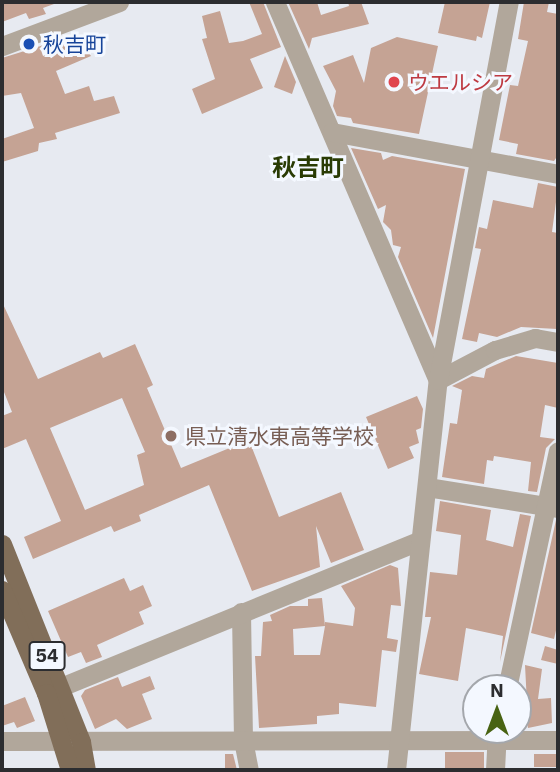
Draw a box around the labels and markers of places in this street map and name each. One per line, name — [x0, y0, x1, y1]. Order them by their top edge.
place label: 秋吉町 — [43, 31, 106, 57]
marker: 秋吉町 — [21, 36, 37, 52]
place label: ウエルシア — [408, 69, 513, 95]
marker: ウエルシア — [386, 74, 402, 90]
place label: 県立清水東高等学校 — [185, 423, 374, 449]
marker: 県立清水東高等学校 — [163, 428, 179, 444]

